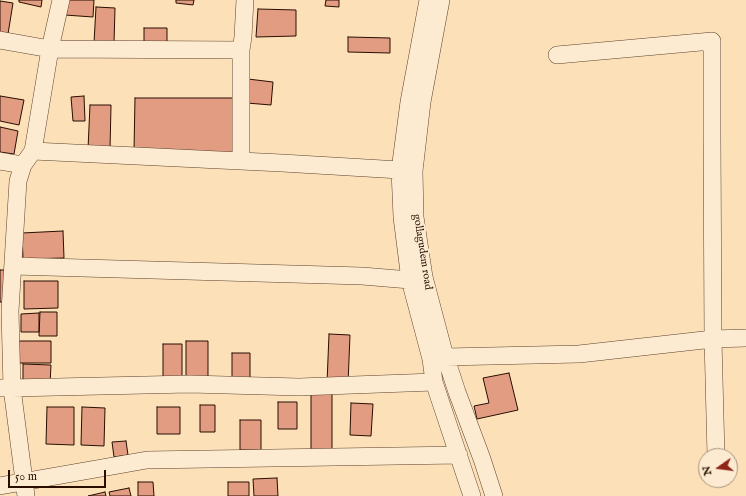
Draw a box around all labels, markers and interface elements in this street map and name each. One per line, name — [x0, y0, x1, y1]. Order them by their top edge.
street label: gollagudem road — [409, 213, 435, 291]
north arrow — [698, 448, 738, 488]
scale bar — [10, 462, 108, 488]
text: N — [699, 464, 715, 477]
text: 50 m — [15, 469, 37, 484]

